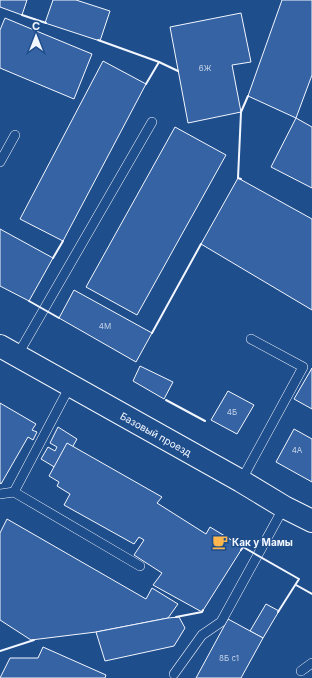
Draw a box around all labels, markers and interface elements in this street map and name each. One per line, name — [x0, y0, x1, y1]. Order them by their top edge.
north arrow — [16, 16, 56, 56]
text: С — [32, 19, 40, 33]
house number: 6Ж — [199, 63, 212, 73]
house number: 4М — [99, 321, 111, 331]
house number: 4Б — [227, 407, 237, 417]
street label: Базовый проезд — [118, 409, 194, 459]
house number: 4А — [292, 445, 303, 455]
cafe icon: Как у Мамы — [211, 533, 229, 551]
place label: Как у Мамы — [232, 536, 293, 549]
house number: 8Б с1 — [219, 653, 239, 663]

